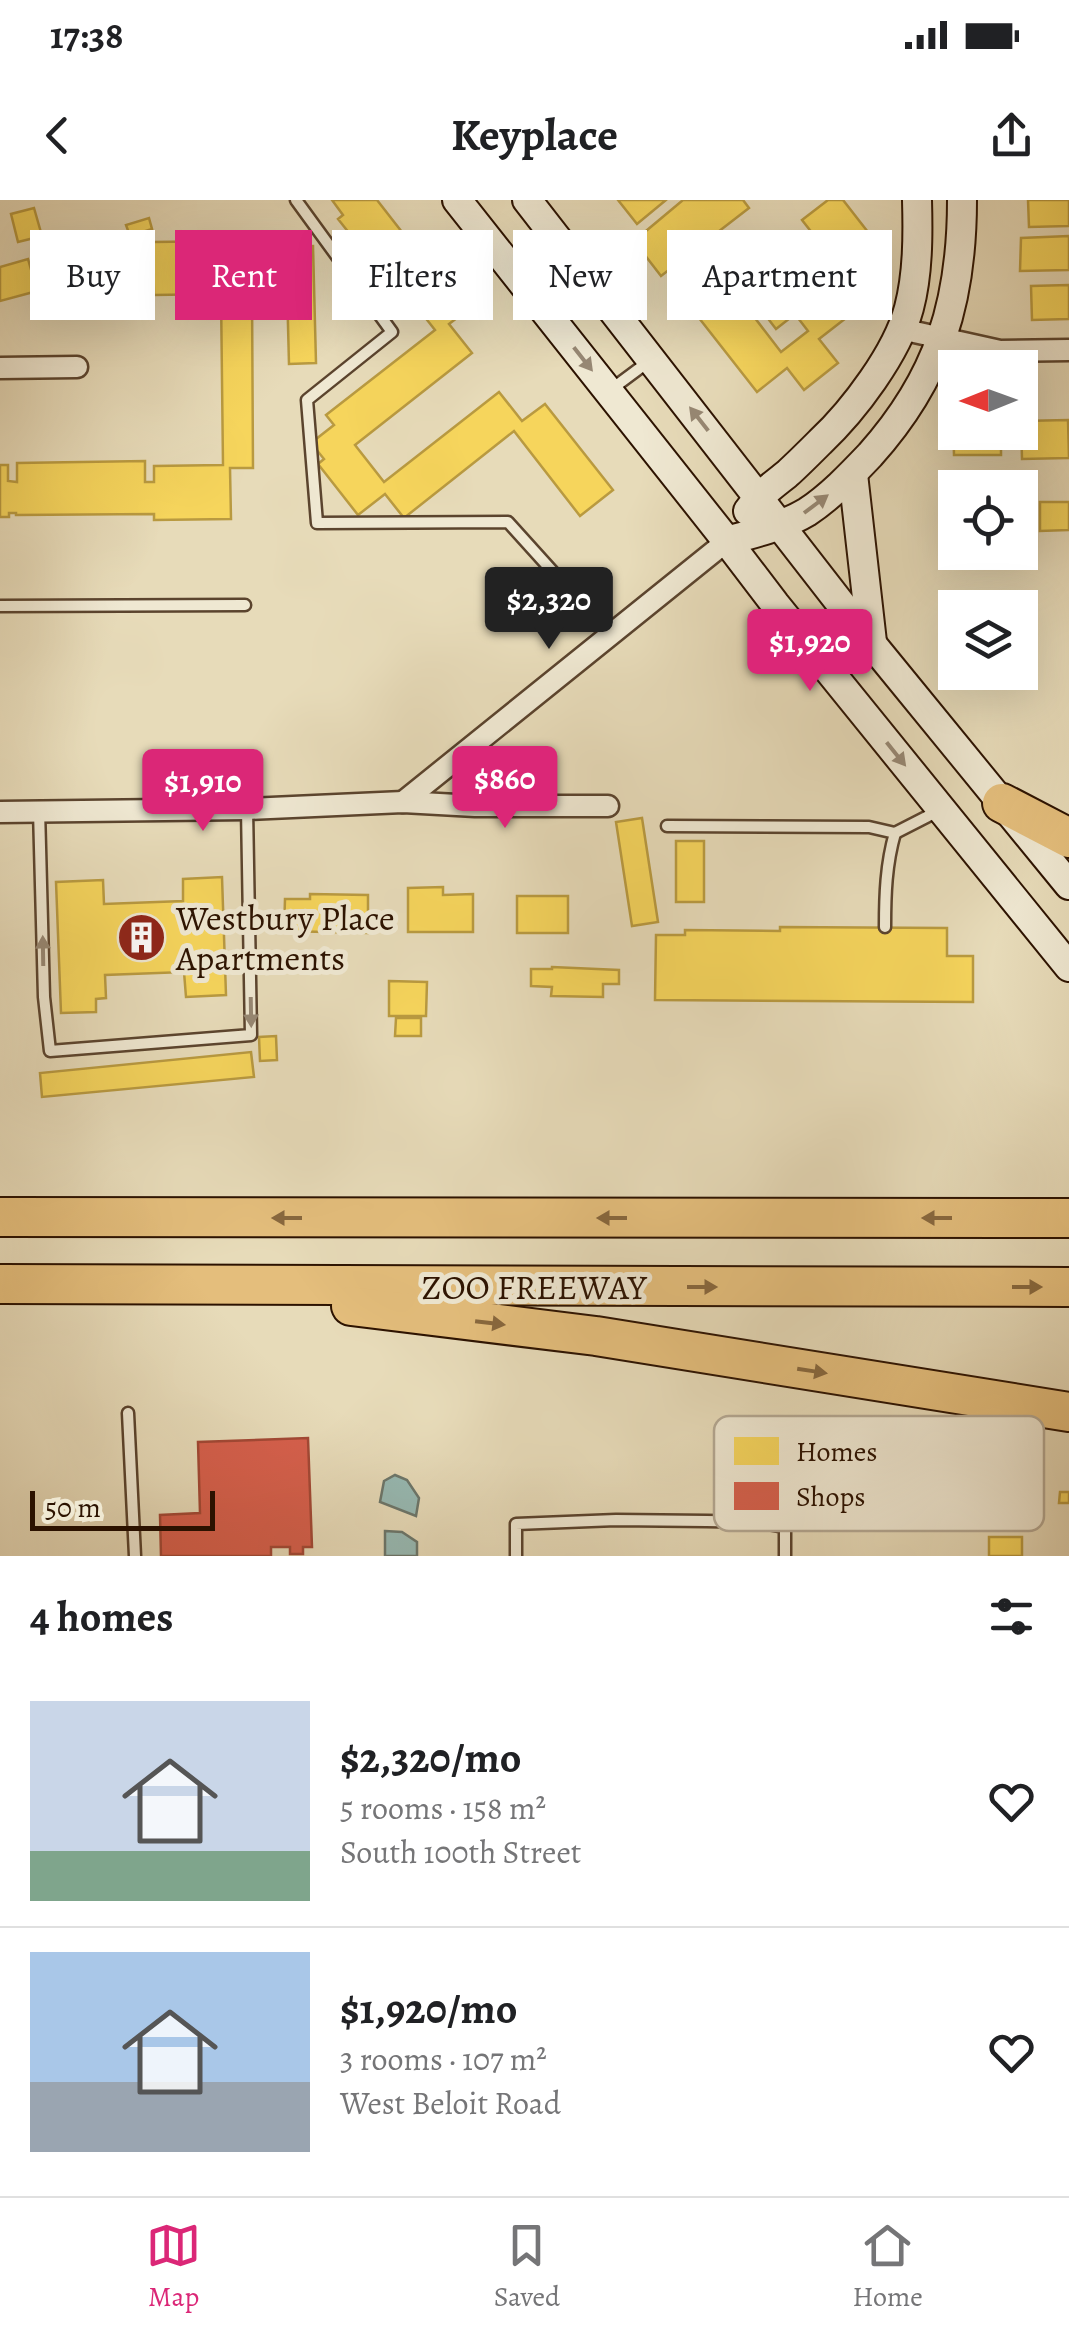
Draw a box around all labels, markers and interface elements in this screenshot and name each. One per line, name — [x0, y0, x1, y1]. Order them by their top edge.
text: 17:38 — [50, 9, 123, 61]
text: Keyplace — [451, 104, 618, 166]
icon: back — [30, 108, 85, 163]
icon: share — [984, 108, 1039, 163]
chip: Buy — [30, 230, 155, 320]
chip: Rent — [175, 230, 312, 320]
chip: Filters — [332, 230, 493, 320]
chip: New — [513, 230, 647, 320]
chip: Apartment — [667, 230, 892, 320]
one-way arrow — [572, 345, 593, 371]
north arrow — [938, 350, 1038, 450]
map controls — [938, 350, 1038, 690]
one-way arrow — [689, 406, 709, 432]
button: locate — [938, 470, 1038, 570]
one-way arrow — [803, 494, 829, 514]
pin: $2,320 — [468, 567, 630, 652]
text: $2,320 — [507, 577, 591, 621]
button: layers — [938, 590, 1038, 690]
pin: $1,920 — [729, 609, 891, 694]
text: $1,920 — [769, 619, 851, 663]
one-way arrow — [885, 741, 906, 767]
pin: $860 — [446, 746, 564, 831]
pin: $1,910 — [122, 749, 284, 834]
text: $860 — [474, 756, 536, 800]
text: $1,910 — [164, 759, 242, 803]
place label: Westbury Place Apartments — [175, 894, 395, 982]
building icon: Westbury Place Apartments — [115, 912, 167, 964]
one-way arrow — [34, 935, 50, 967]
one-way arrow — [243, 996, 259, 1028]
one-way arrow — [270, 1210, 302, 1226]
one-way arrow — [595, 1210, 627, 1226]
one-way arrow — [920, 1210, 952, 1226]
street label: ZOO FREEWAY — [422, 1263, 648, 1311]
one-way arrow — [687, 1279, 719, 1295]
one-way arrow — [1012, 1279, 1044, 1295]
one-way arrow — [475, 1316, 506, 1332]
one-way arrow — [796, 1364, 828, 1379]
legend — [714, 1416, 1044, 1531]
text: Homes — [796, 1433, 878, 1471]
text: Shops — [796, 1478, 866, 1516]
scale bar — [30, 1486, 215, 1530]
text: 50 m — [45, 1489, 101, 1527]
text: 4 homes — [30, 1588, 173, 1645]
icon: filters — [984, 1589, 1039, 1644]
text: $2,320/mo — [340, 1729, 521, 1786]
icon: home — [110, 1741, 230, 1861]
icon: heart — [984, 1774, 1039, 1829]
text: 5 rooms · 158 m² — [340, 1786, 546, 1830]
text: South 100th Street — [340, 1830, 581, 1874]
text: $1,920/mo — [340, 1980, 517, 2037]
icon: home — [110, 1992, 230, 2112]
icon: heart — [984, 2025, 1039, 2080]
text: 3 rooms · 107 m² — [340, 2037, 547, 2081]
text: West Beloit Road — [340, 2081, 561, 2125]
tab: Map — [146, 2218, 201, 2316]
tab: Saved — [494, 2218, 560, 2316]
tab: Home — [852, 2218, 923, 2316]

